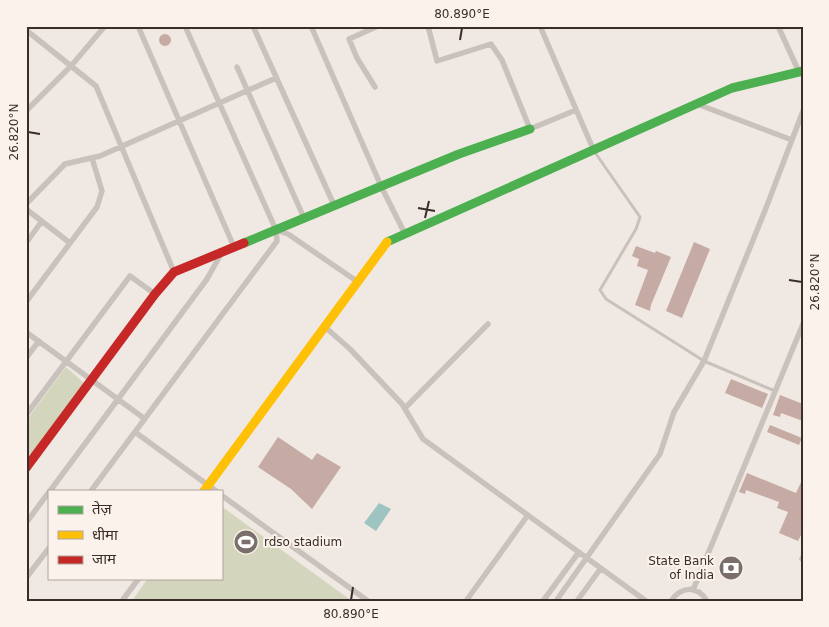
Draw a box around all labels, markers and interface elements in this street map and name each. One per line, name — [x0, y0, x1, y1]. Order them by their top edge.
text: 80.890°E — [434, 7, 490, 21]
text: 26.820°N — [7, 104, 21, 160]
text: 26.820°N — [808, 254, 822, 310]
legend — [48, 490, 222, 580]
text: तेज़ — [92, 500, 113, 518]
text: धीमा — [92, 526, 119, 544]
sports icon: rdso stadium — [233, 529, 259, 555]
place label: rdso stadium — [264, 535, 342, 549]
text: जाम — [92, 550, 117, 568]
place label: State Bank of India — [648, 554, 714, 582]
bank icon: State Bank of India — [718, 555, 744, 581]
text: 80.890°E — [323, 607, 379, 621]

